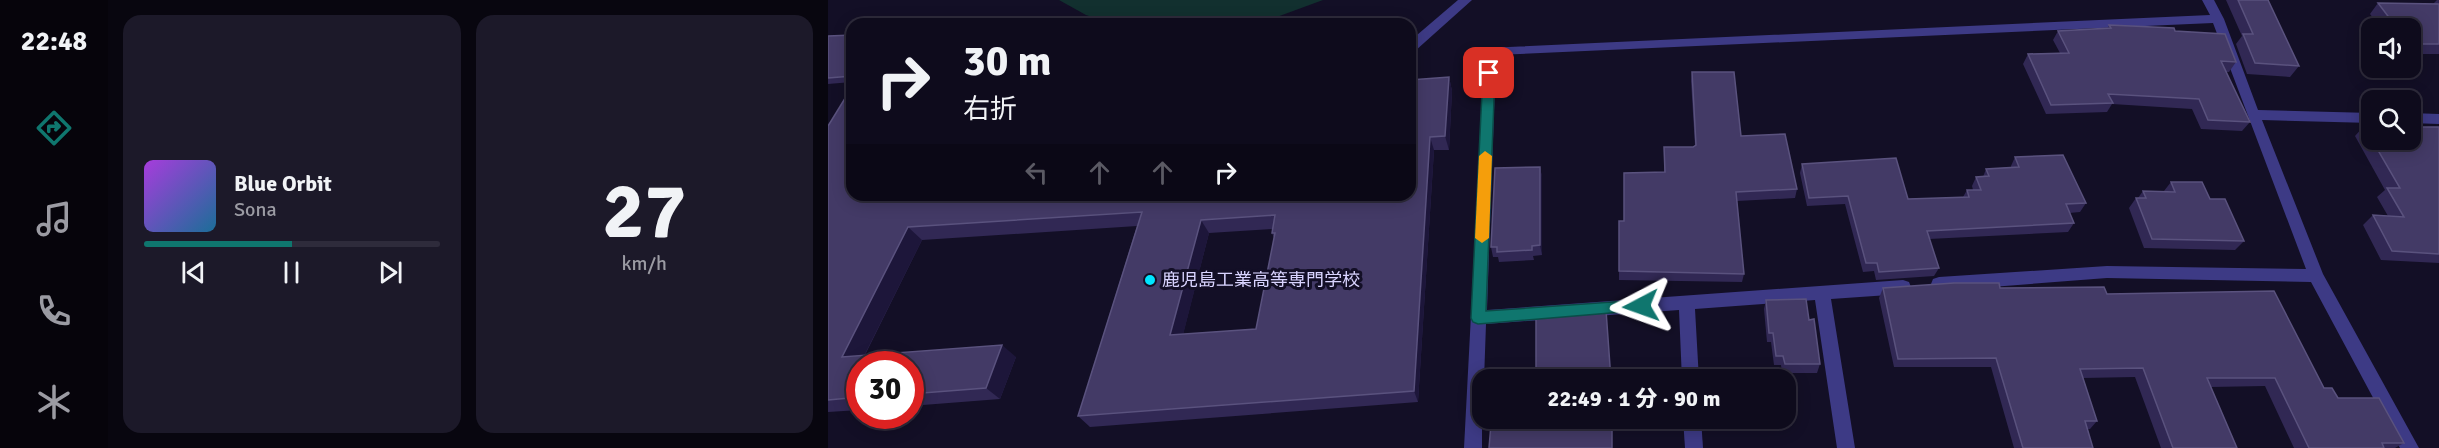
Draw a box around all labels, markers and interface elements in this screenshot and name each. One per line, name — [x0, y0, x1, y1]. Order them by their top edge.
map controls — [2361, 18, 2421, 150]
button: sound — [2361, 18, 2421, 78]
text: 22:48 — [21, 25, 87, 58]
text: 30 m — [963, 36, 1052, 87]
icon: right — [864, 42, 942, 120]
pin — [1463, 47, 1514, 98]
icon: arrive — [1472, 56, 1505, 89]
button: search — [2361, 90, 2421, 150]
text: 右折 — [963, 93, 1017, 126]
icon: directions — [33, 107, 75, 149]
icon: left — [1020, 156, 1053, 189]
icon: ahead — [1083, 156, 1116, 189]
icon: ahead — [1146, 156, 1179, 189]
icon: right — [1209, 156, 1242, 189]
text: 27 — [602, 164, 686, 260]
text: Blue Orbit — [234, 170, 332, 197]
text: Sona — [234, 197, 277, 222]
icon: music — [33, 198, 75, 240]
text: km/h — [622, 251, 667, 276]
icon: previous — [177, 256, 210, 289]
icon: pause — [275, 256, 308, 289]
icon: next — [374, 256, 407, 289]
place label: 鹿児島工業高等専門学校 — [1162, 269, 1360, 291]
marker: 鹿児島工業高等専門学校 — [1143, 273, 1157, 287]
position arrow — [1609, 274, 1673, 338]
icon: phone — [33, 290, 75, 332]
speed limit sign: 30 — [846, 351, 924, 429]
icon: climate — [33, 381, 75, 423]
text: 22:49 · 1 分 · 90 m — [1548, 385, 1720, 412]

